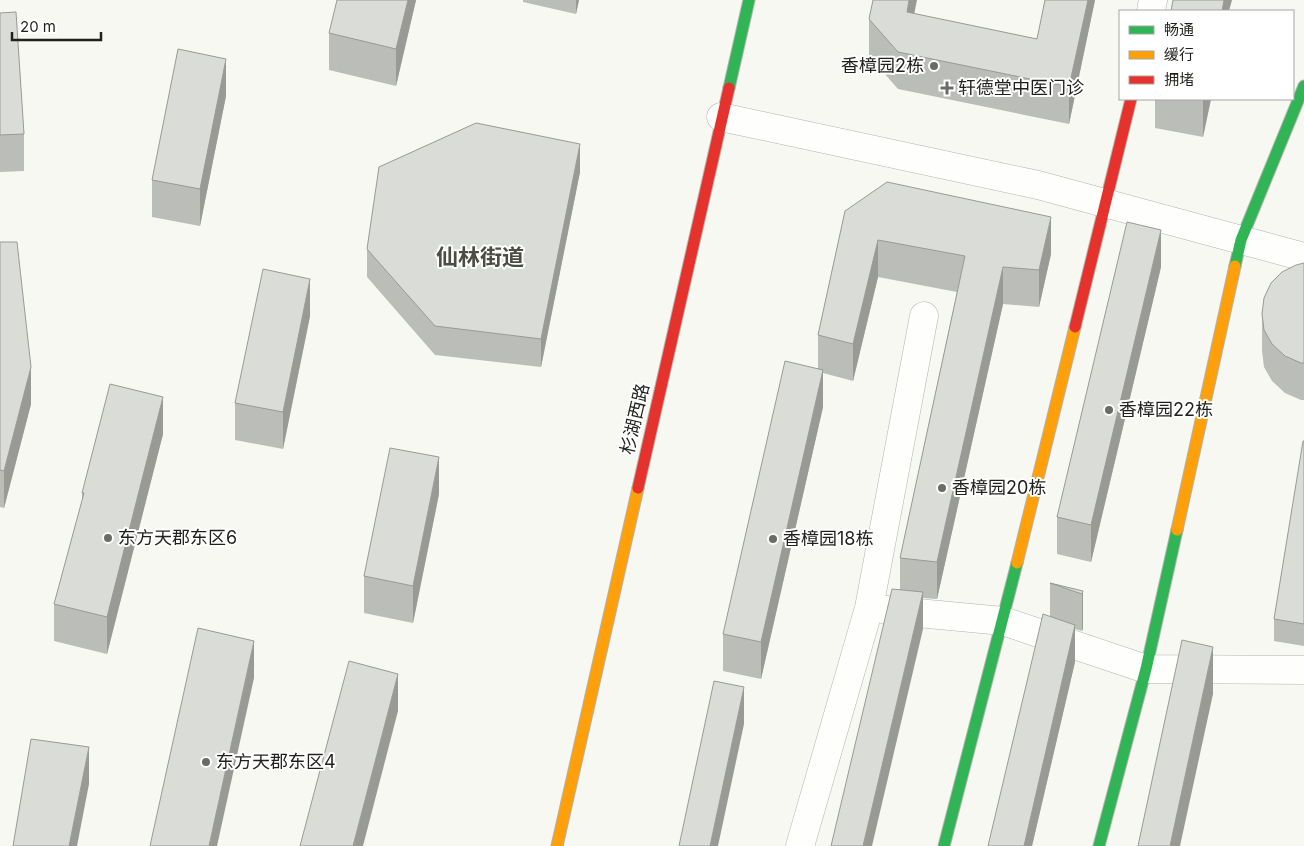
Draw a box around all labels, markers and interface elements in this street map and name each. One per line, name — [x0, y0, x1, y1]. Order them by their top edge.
scale bar — [12, 10, 101, 42]
legend — [1119, 10, 1294, 100]
text: 20 m — [20, 17, 56, 36]
text: 畅通 — [1164, 20, 1194, 39]
text: 缓行 — [1164, 45, 1194, 64]
place label: 香樟园2栋 — [841, 55, 924, 76]
marker: 香樟园2栋 — [928, 60, 940, 72]
text: 拥堵 — [1164, 70, 1194, 89]
place label: 轩德堂中医门诊 — [958, 77, 1084, 98]
marker: 轩德堂中医门诊 — [940, 81, 954, 95]
district label: 仙林街道 — [436, 244, 524, 270]
street label: 杉湖西路 — [616, 381, 653, 456]
place label: 香樟园22栋 — [1119, 399, 1213, 420]
marker: 香樟园22栋 — [1103, 404, 1115, 416]
place label: 香樟园20栋 — [952, 477, 1046, 498]
marker: 香樟园20栋 — [936, 482, 948, 494]
place label: 东方天郡东区6 — [118, 527, 237, 548]
place label: 香樟园18栋 — [783, 528, 873, 549]
marker: 东方天郡东区6 — [102, 532, 114, 544]
marker: 香樟园18栋 — [767, 533, 779, 545]
place label: 东方天郡东区4 — [216, 751, 336, 772]
marker: 东方天郡东区4 — [200, 756, 212, 768]

